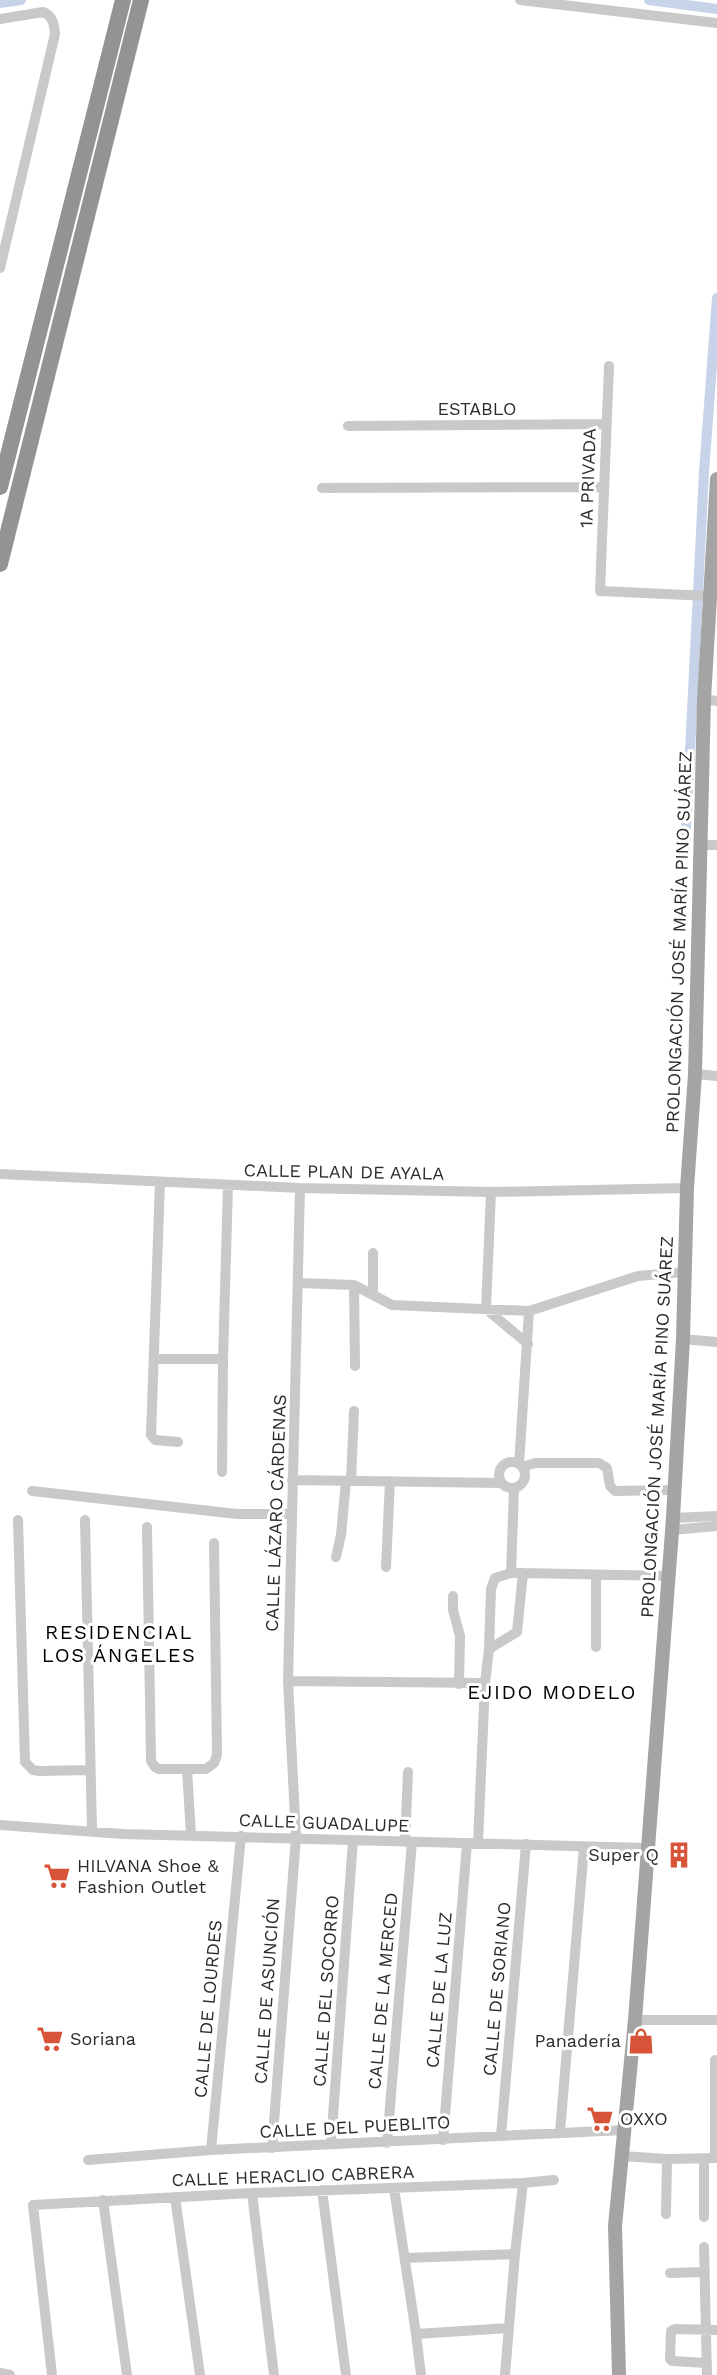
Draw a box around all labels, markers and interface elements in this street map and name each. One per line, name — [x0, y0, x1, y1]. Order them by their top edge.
street label: ESTABLO — [437, 398, 517, 419]
street label: 1A PRIVADA — [575, 428, 600, 528]
street label: PROLONGACIÓN JOSÉ MARÍA PINO SUÁREZ — [661, 751, 696, 1133]
street label: CALLE PLAN DE AYALA — [244, 1159, 445, 1184]
street label: PROLONGACIÓN JOSÉ MARÍA PINO SUÁREZ — [636, 1236, 677, 1618]
street label: CALLE LÁZARO CÁRDENAS — [261, 1394, 290, 1632]
district label: RESIDENCIAL LOS ÁNGELES — [42, 1620, 196, 1667]
district label: EJIDO MODELO — [467, 1680, 637, 1704]
street label: CALLE GUADALUPE — [238, 1809, 410, 1836]
building icon: Super Q — [664, 1840, 694, 1870]
place label: Super Q — [588, 1844, 659, 1865]
place label: HILVANA Shoe & Fashion Outlet — [77, 1855, 219, 1897]
supermarket icon: HILVANA Shoe & Fashion Outlet — [42, 1861, 72, 1891]
street label: CALLE DE LA MERCED — [363, 1892, 402, 2090]
street label: CALLE DEL SOCORRO — [308, 1894, 343, 2088]
street label: CALLE DE ASUNCIÓN — [250, 1897, 283, 2085]
street label: CALLE DE SORIANO — [478, 1901, 515, 2077]
street label: CALLE DE LA LUZ — [421, 1911, 456, 2069]
street label: CALLE DE LOURDES — [189, 1919, 226, 2099]
supermarket icon: Soriana — [35, 2024, 65, 2054]
shop icon: Panadería — [626, 2026, 656, 2056]
place label: Soriana — [70, 2028, 136, 2049]
place label: Panadería — [535, 2030, 621, 2051]
supermarket icon: OXXO — [585, 2104, 615, 2134]
place label: OXXO — [620, 2108, 668, 2129]
street label: CALLE DEL PUEBLITO — [259, 2111, 451, 2142]
street label: CALLE HERACLIO CABRERA — [171, 2161, 415, 2190]

